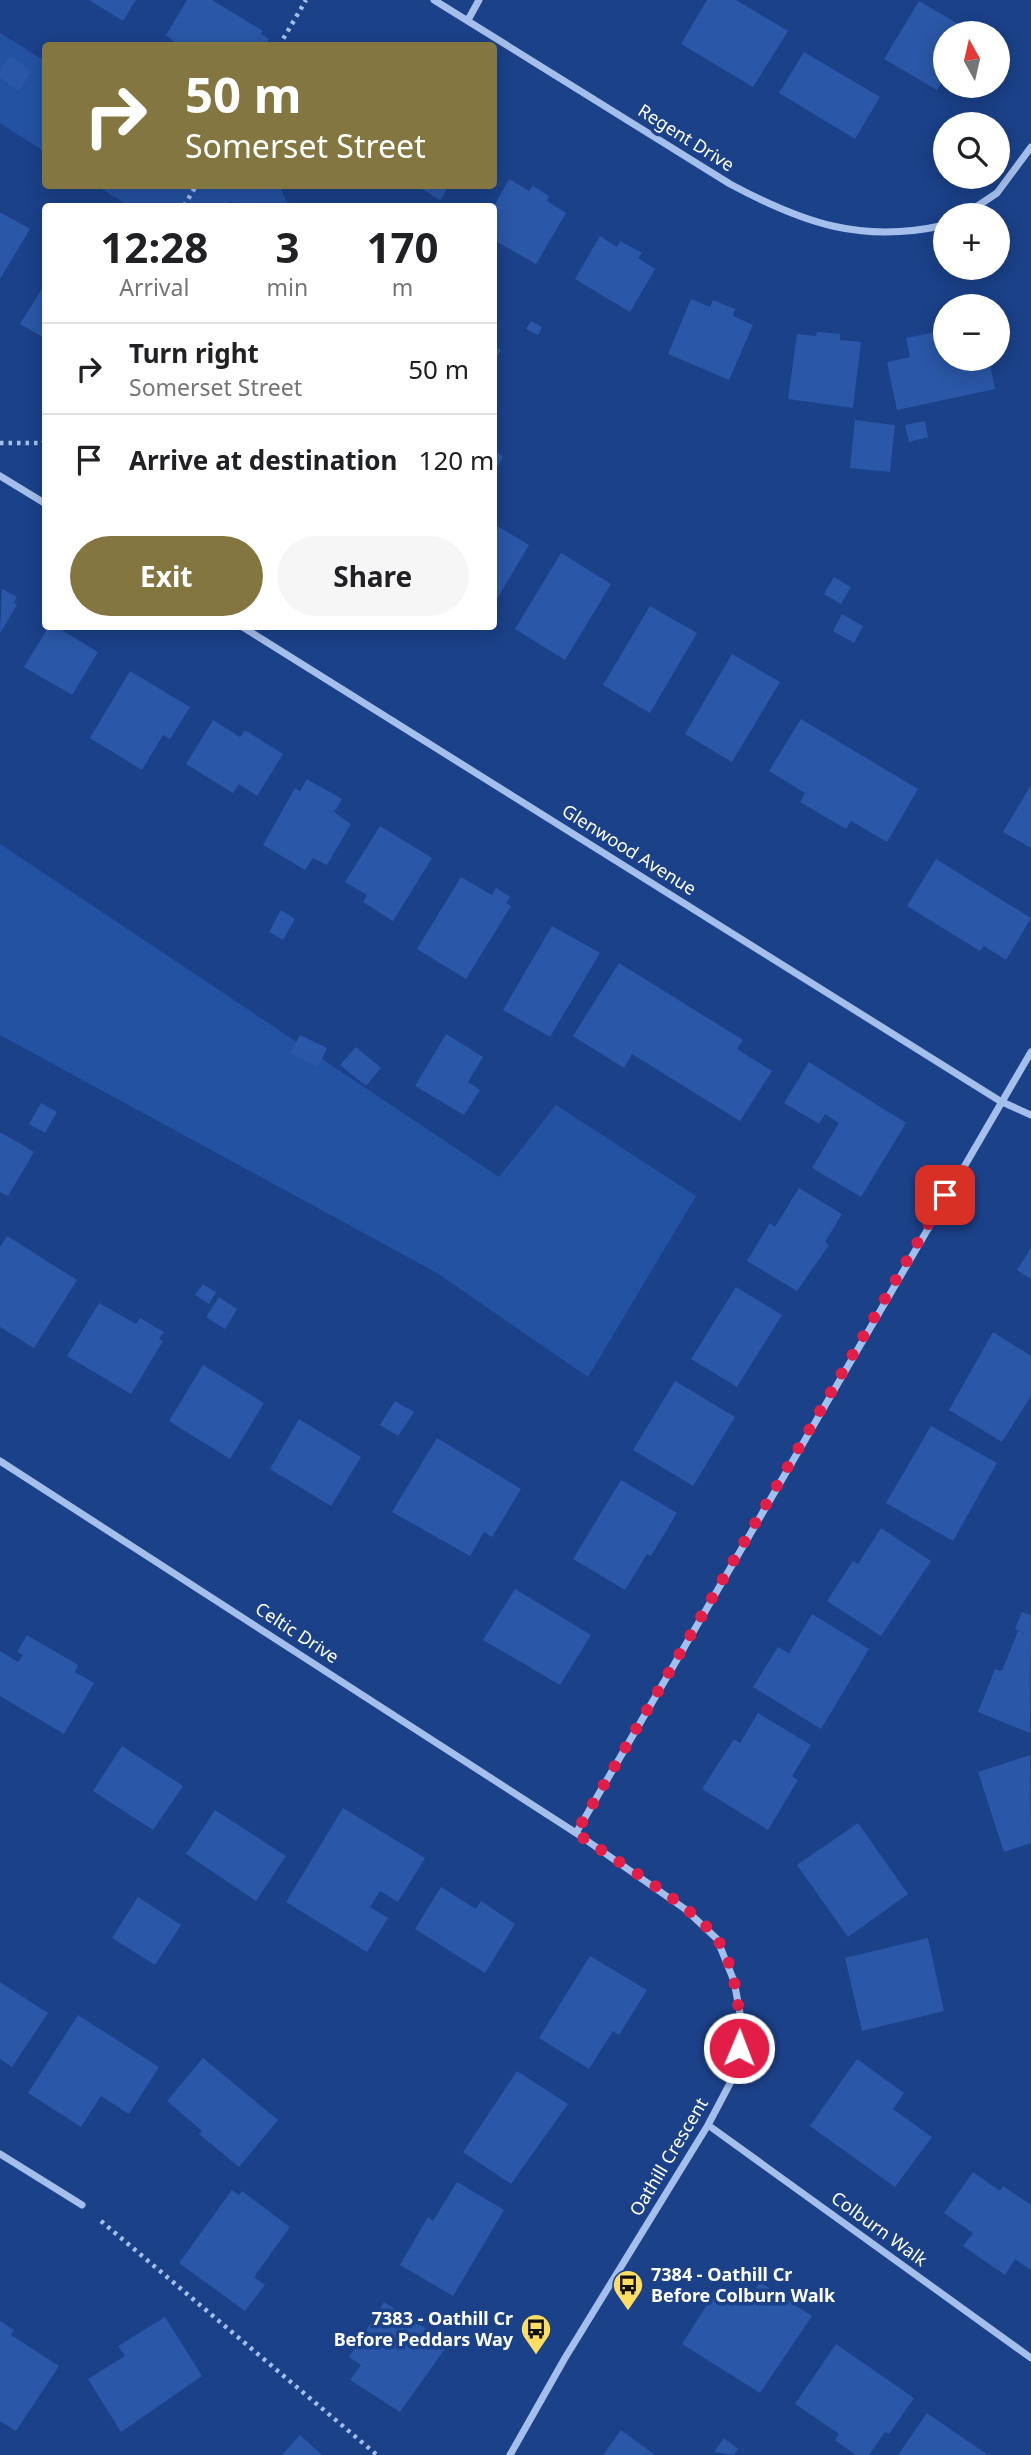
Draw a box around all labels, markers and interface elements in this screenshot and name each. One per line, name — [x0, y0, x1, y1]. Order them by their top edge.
north arrow — [933, 21, 1010, 98]
map controls — [933, 21, 1010, 371]
text: 50 m — [185, 61, 302, 127]
icon: right — [70, 70, 161, 161]
street label: Regent Drive — [634, 98, 739, 176]
button: search — [933, 112, 1010, 189]
text: Somerset Street — [185, 124, 426, 167]
button: + — [933, 203, 1010, 280]
text: 12:28 — [100, 218, 208, 275]
text: 3 — [275, 218, 299, 275]
text: 170 — [367, 218, 439, 275]
text: Arrival — [119, 271, 189, 303]
text: min — [267, 271, 308, 303]
text: m — [392, 271, 413, 303]
button: − — [933, 294, 1010, 371]
text: Turn right — [129, 335, 259, 371]
icon: right — [70, 350, 108, 388]
text: 50 m — [408, 351, 469, 387]
text: Somerset Street — [129, 371, 302, 403]
icon: arrive — [70, 441, 108, 479]
text: Arrive at destination — [129, 442, 398, 478]
text: 120 m — [419, 442, 494, 478]
button: Exit — [70, 536, 263, 616]
button: Share — [277, 536, 469, 616]
street label: Glenwood Avenue — [558, 798, 701, 900]
pin — [915, 1165, 975, 1225]
icon: arrive — [926, 1176, 964, 1214]
street label: Celtic Drive — [251, 1596, 344, 1668]
position arrow — [702, 2011, 776, 2085]
street label: Oathill Crescent — [623, 2092, 713, 2220]
street label: Colburn Walk — [827, 2185, 933, 2271]
place label: 7384 - Oathill Cr Before Colburn Walk — [651, 2262, 836, 2307]
bus stop icon: 7384 - Oathill Cr Before Colburn Walk — [611, 2268, 645, 2312]
place label: 7383 - Oathill Cr Before Peddars Way — [334, 2306, 514, 2351]
bus stop icon: 7383 - Oathill Cr Before Peddars Way — [519, 2312, 553, 2356]

